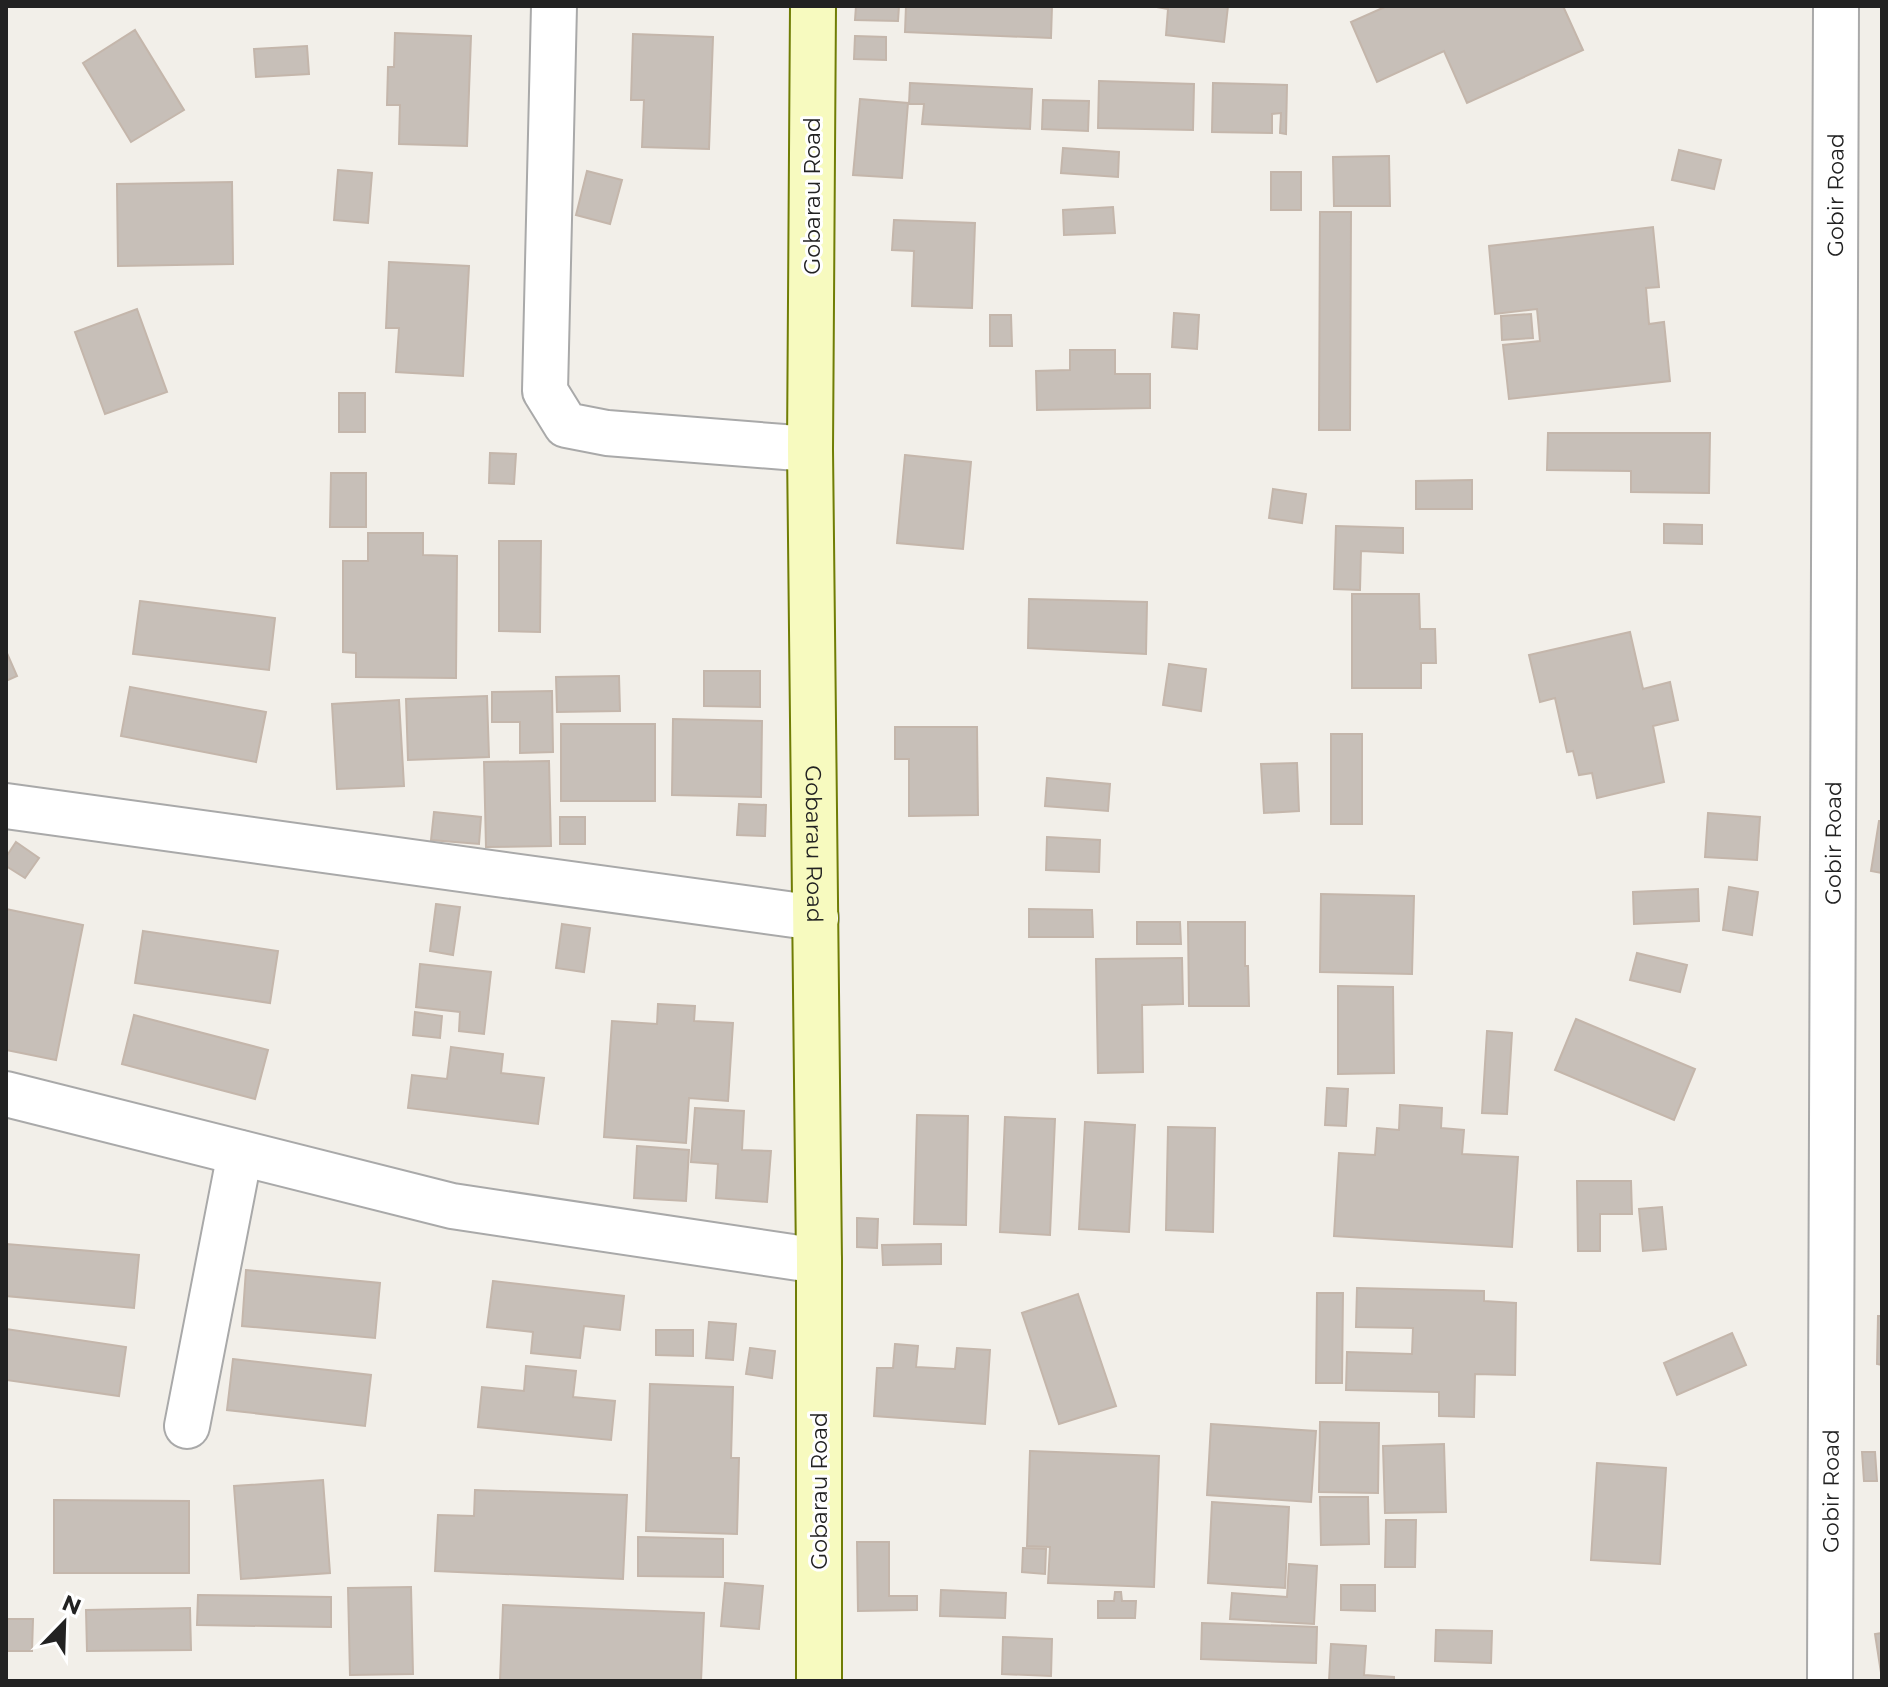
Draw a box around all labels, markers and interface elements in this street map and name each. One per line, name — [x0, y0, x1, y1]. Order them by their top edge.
street label: Gobarau Road — [799, 117, 826, 275]
street label: Gobir Road — [1822, 133, 1850, 257]
street label: Gobarau Road — [800, 765, 828, 923]
street label: Gobir Road — [1820, 781, 1847, 905]
street label: Gobarau Road — [806, 1412, 833, 1570]
street label: Gobir Road — [1817, 1429, 1845, 1553]
north arrow — [24, 1583, 104, 1663]
text: N — [58, 1589, 85, 1621]

